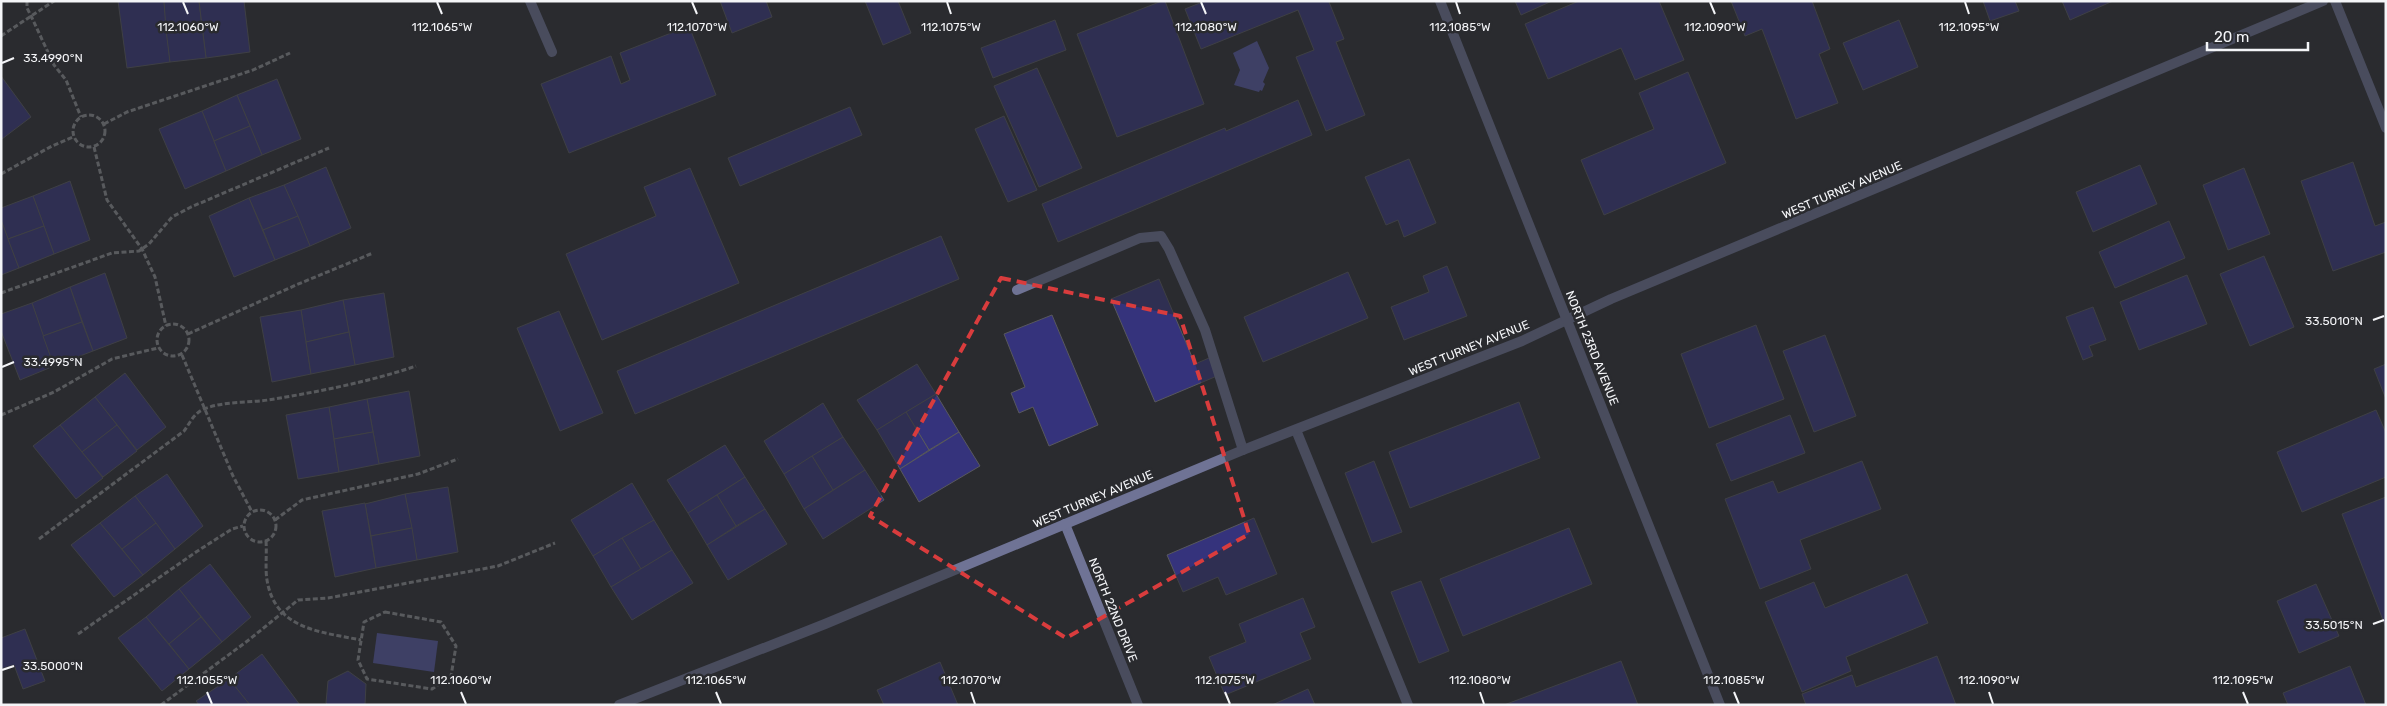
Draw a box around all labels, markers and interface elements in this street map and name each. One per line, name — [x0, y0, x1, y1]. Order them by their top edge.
text: 112.1060°W — [157, 20, 219, 34]
text: 112.1065°W — [412, 20, 473, 34]
text: 112.1070°W — [667, 20, 728, 34]
text: 112.1075°W — [921, 20, 981, 34]
text: 112.1080°W — [1175, 20, 1237, 34]
text: 112.1085°W — [1429, 20, 1491, 34]
text: 112.1090°W — [1684, 20, 1746, 34]
text: 112.1095°W — [1939, 20, 2000, 34]
scale bar — [2207, 20, 2308, 52]
text: 20 m — [2214, 28, 2249, 46]
text: 33.4990°N — [23, 51, 83, 65]
street label: WEST TURNEY AVENUE — [1780, 158, 1904, 222]
street label: NORTH 23RD AVENUE — [1563, 289, 1621, 407]
text: 33.5010°N — [2305, 314, 2363, 328]
street label: WEST TURNEY AVENUE — [1407, 317, 1531, 379]
text: 33.4995°N — [24, 355, 82, 369]
street label: WEST TURNEY AVENUE — [1031, 467, 1155, 531]
street label: NORTH 22ND DRIVE — [1086, 556, 1140, 664]
text: 33.5015°N — [2305, 618, 2363, 632]
text: 33.5000°N — [23, 659, 83, 673]
text: 112.1055°W — [177, 673, 238, 687]
text: 112.1060°W — [430, 673, 492, 687]
text: 112.1065°W — [686, 673, 747, 687]
text: 112.1070°W — [941, 673, 1002, 687]
text: 112.1075°W — [1195, 673, 1255, 687]
text: 112.1080°W — [1449, 673, 1511, 687]
text: 112.1085°W — [1703, 673, 1765, 687]
text: 112.1090°W — [1958, 673, 2020, 687]
text: 112.1095°W — [2213, 673, 2274, 687]

